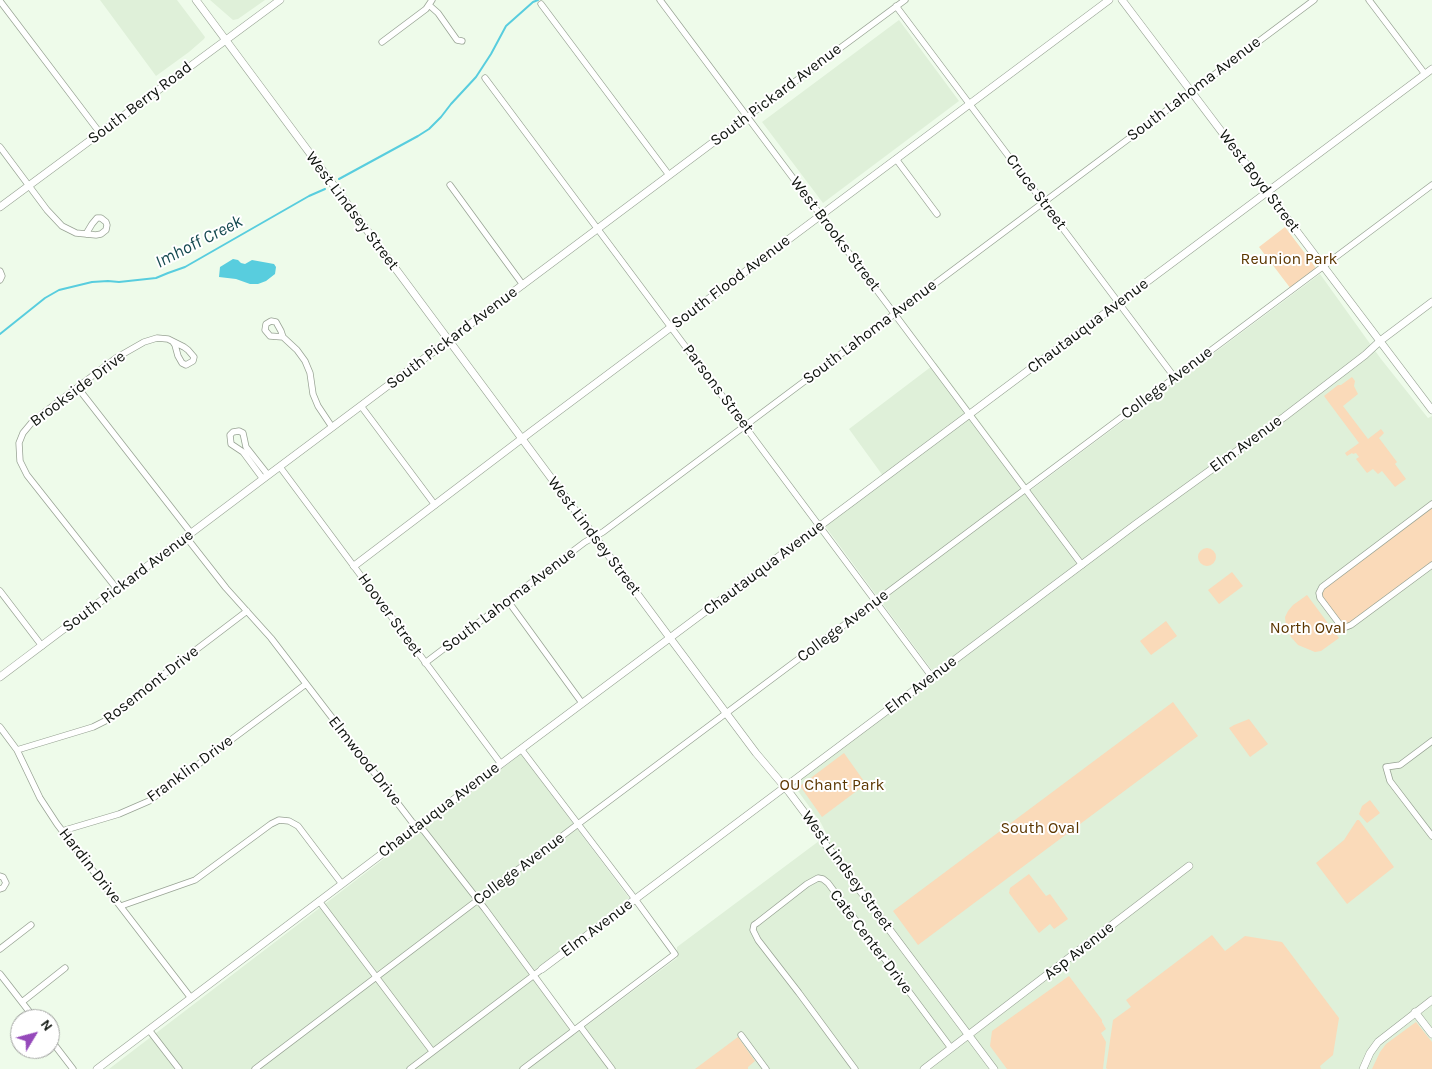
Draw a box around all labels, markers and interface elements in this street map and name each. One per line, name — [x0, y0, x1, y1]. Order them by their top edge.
street label: South Lahoma Avenue — [1123, 32, 1265, 146]
street label: South Pickard Avenue — [707, 39, 845, 151]
street label: South Berry Road — [84, 58, 196, 148]
street label: West Boyd Street — [1214, 126, 1304, 236]
street label: West Lindsey Street — [301, 148, 403, 274]
street label: Cruce Street — [1001, 150, 1071, 234]
street label: West Brooks Street — [786, 173, 884, 295]
water label: Imhoff Creek — [152, 211, 246, 273]
street label: South Flood Avenue — [668, 231, 794, 333]
park label: Reunion Park — [1241, 249, 1337, 269]
street label: Chautauqua Avenue — [1024, 274, 1152, 378]
street label: South Lahoma Avenue — [799, 275, 941, 389]
street label: South Pickard Avenue — [383, 282, 521, 394]
street label: Parsons Street — [678, 341, 758, 437]
street label: College Avenue — [1118, 342, 1216, 424]
street label: Brookside Drive — [27, 347, 129, 431]
street label: Elm Avenue — [1206, 411, 1286, 477]
street label: West Lindsey Street — [543, 473, 645, 599]
street label: Chautauqua Avenue — [700, 516, 828, 620]
street label: South Pickard Avenue — [59, 525, 197, 637]
street label: South Lahoma Avenue — [438, 543, 580, 657]
street label: Hoover Street — [353, 570, 427, 660]
street label: College Avenue — [794, 585, 892, 667]
park label: North Oval — [1270, 618, 1346, 638]
street label: Rosemont Drive — [99, 642, 203, 728]
street label: Elm Avenue — [881, 652, 961, 718]
street label: Elmwood Drive — [324, 712, 406, 810]
street label: Franklin Drive — [143, 731, 237, 807]
street label: Chautauqua Avenue — [375, 758, 503, 862]
park label: OU Chant Park — [780, 775, 884, 795]
street label: West Lindsey Street — [797, 807, 897, 935]
park label: South Oval — [1000, 818, 1080, 838]
street label: Hardin Drive — [55, 824, 125, 908]
street label: College Avenue — [470, 828, 568, 910]
street label: Cate Center Drive — [826, 886, 916, 998]
street label: Elm Avenue — [557, 895, 637, 961]
street label: Asp Avenue — [1040, 918, 1118, 984]
north arrow — [10, 1009, 60, 1059]
text: N — [37, 1016, 56, 1034]

